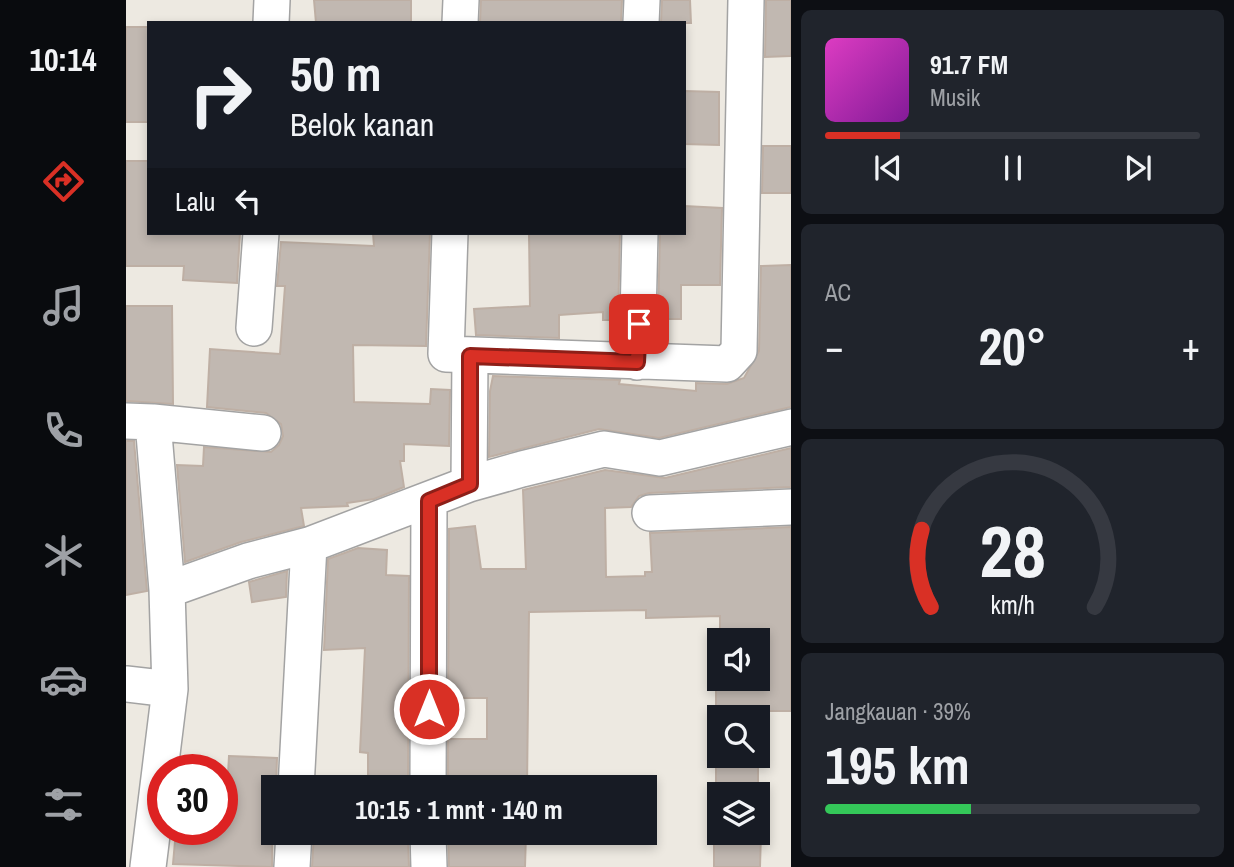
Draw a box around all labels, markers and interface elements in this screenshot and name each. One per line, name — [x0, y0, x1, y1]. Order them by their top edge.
text: 10:14 — [29, 38, 97, 81]
text: 50 m — [290, 40, 382, 106]
text: 91.7 FM — [930, 47, 1008, 82]
icon: right — [175, 49, 266, 140]
text: Musik — [930, 82, 980, 113]
text: Belok kanan — [290, 103, 434, 146]
icon: previous — [869, 149, 907, 187]
icon: pause — [994, 149, 1032, 187]
icon: next — [1119, 149, 1157, 187]
icon: directions — [39, 157, 88, 206]
icon: left — [229, 182, 267, 220]
text: Lalu — [175, 184, 215, 219]
text: AC — [825, 277, 851, 308]
icon: music — [39, 281, 88, 330]
pin — [609, 294, 669, 354]
icon: arrive — [620, 305, 658, 343]
text: 20° — [978, 311, 1047, 381]
text: − — [825, 321, 843, 372]
text: + — [1182, 321, 1200, 372]
icon: phone — [39, 406, 88, 455]
text: 28 — [979, 502, 1046, 600]
icon: climate — [39, 531, 88, 580]
text: km/h — [990, 587, 1035, 621]
map controls — [707, 628, 770, 845]
button: sound — [707, 628, 770, 691]
icon: car — [39, 655, 88, 704]
position arrow — [392, 672, 466, 746]
text: Jangkauan · 39% — [825, 696, 971, 727]
button: search — [707, 705, 770, 768]
text: 195 km — [825, 730, 970, 800]
speed limit sign: 30 — [147, 754, 238, 845]
icon: filters — [39, 780, 88, 829]
button: layers — [707, 782, 770, 845]
text: 10:15 · 1 mnt · 140 m — [355, 792, 563, 827]

